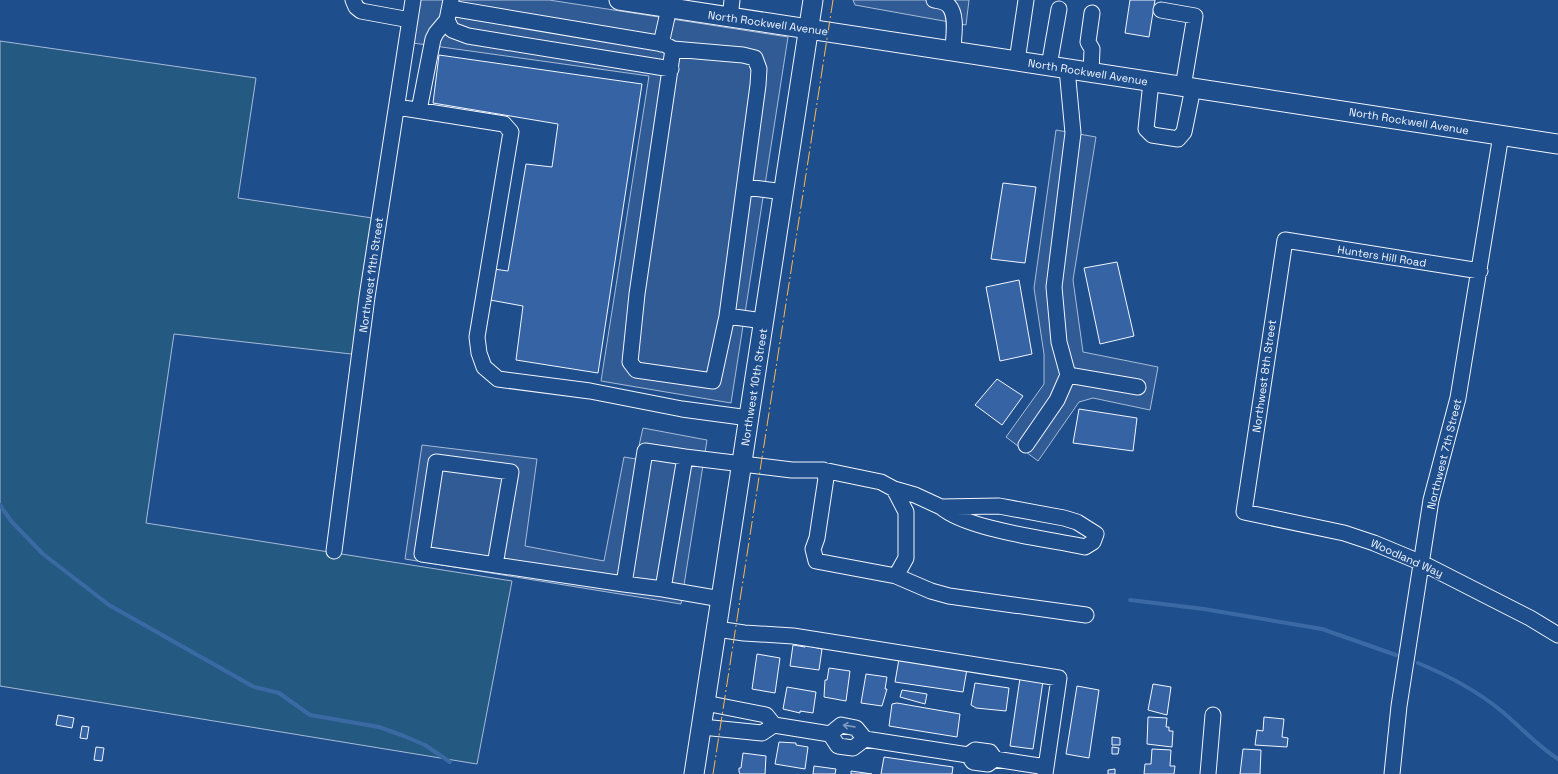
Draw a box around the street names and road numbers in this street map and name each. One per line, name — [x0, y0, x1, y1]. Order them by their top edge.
street label: North Rockwell Avenue — [707, 8, 829, 38]
street label: North Rockwell Avenue — [1027, 56, 1149, 88]
street label: North Rockwell Avenue — [1348, 105, 1470, 137]
street label: Northwest 11th Street — [356, 216, 386, 334]
street label: Hunters Hill Road — [1337, 242, 1427, 270]
street label: Northwest 8th Street — [1249, 319, 1279, 433]
street label: Northwest 10th Street — [738, 327, 770, 447]
street label: Northwest 7th Street — [1424, 397, 1464, 511]
street label: Woodland Way — [1368, 536, 1446, 580]

